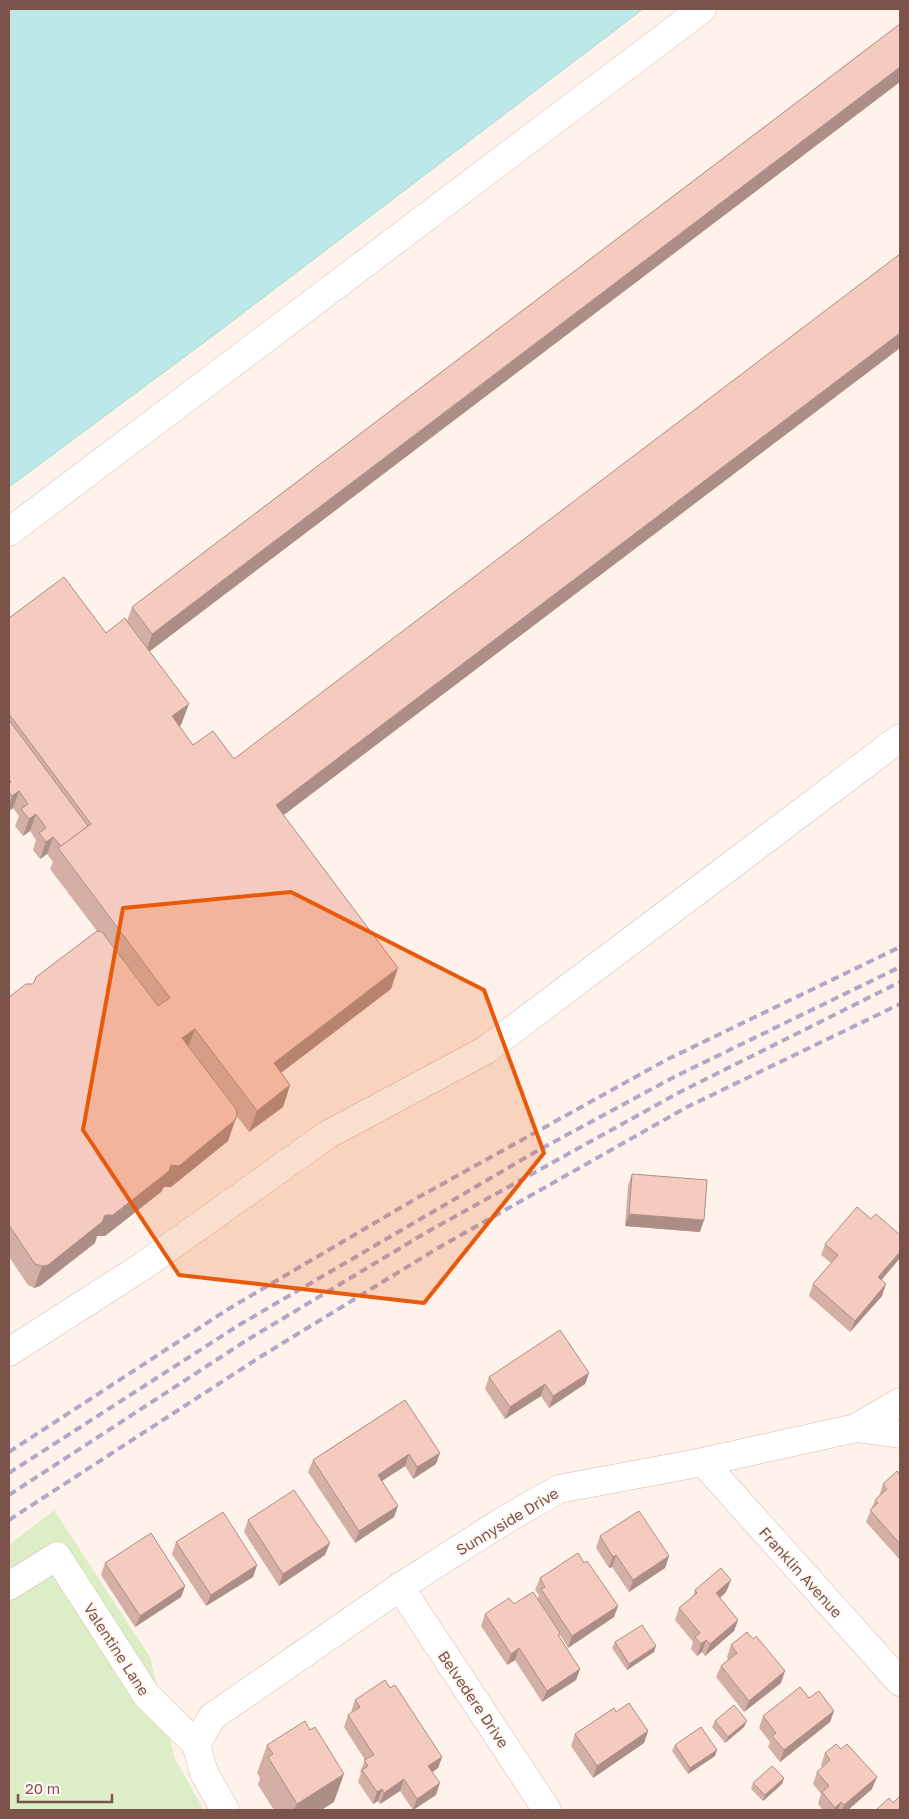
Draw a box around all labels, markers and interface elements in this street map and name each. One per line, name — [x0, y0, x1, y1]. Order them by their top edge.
street label: Sunnyside Drive — [453, 1483, 562, 1559]
street label: Franklin Avenue — [756, 1523, 847, 1621]
street label: Valentine Lane — [80, 1599, 154, 1699]
street label: Belvedere Drive — [435, 1647, 513, 1751]
scale bar — [18, 1772, 111, 1804]
text: 20 m — [25, 1779, 60, 1797]

